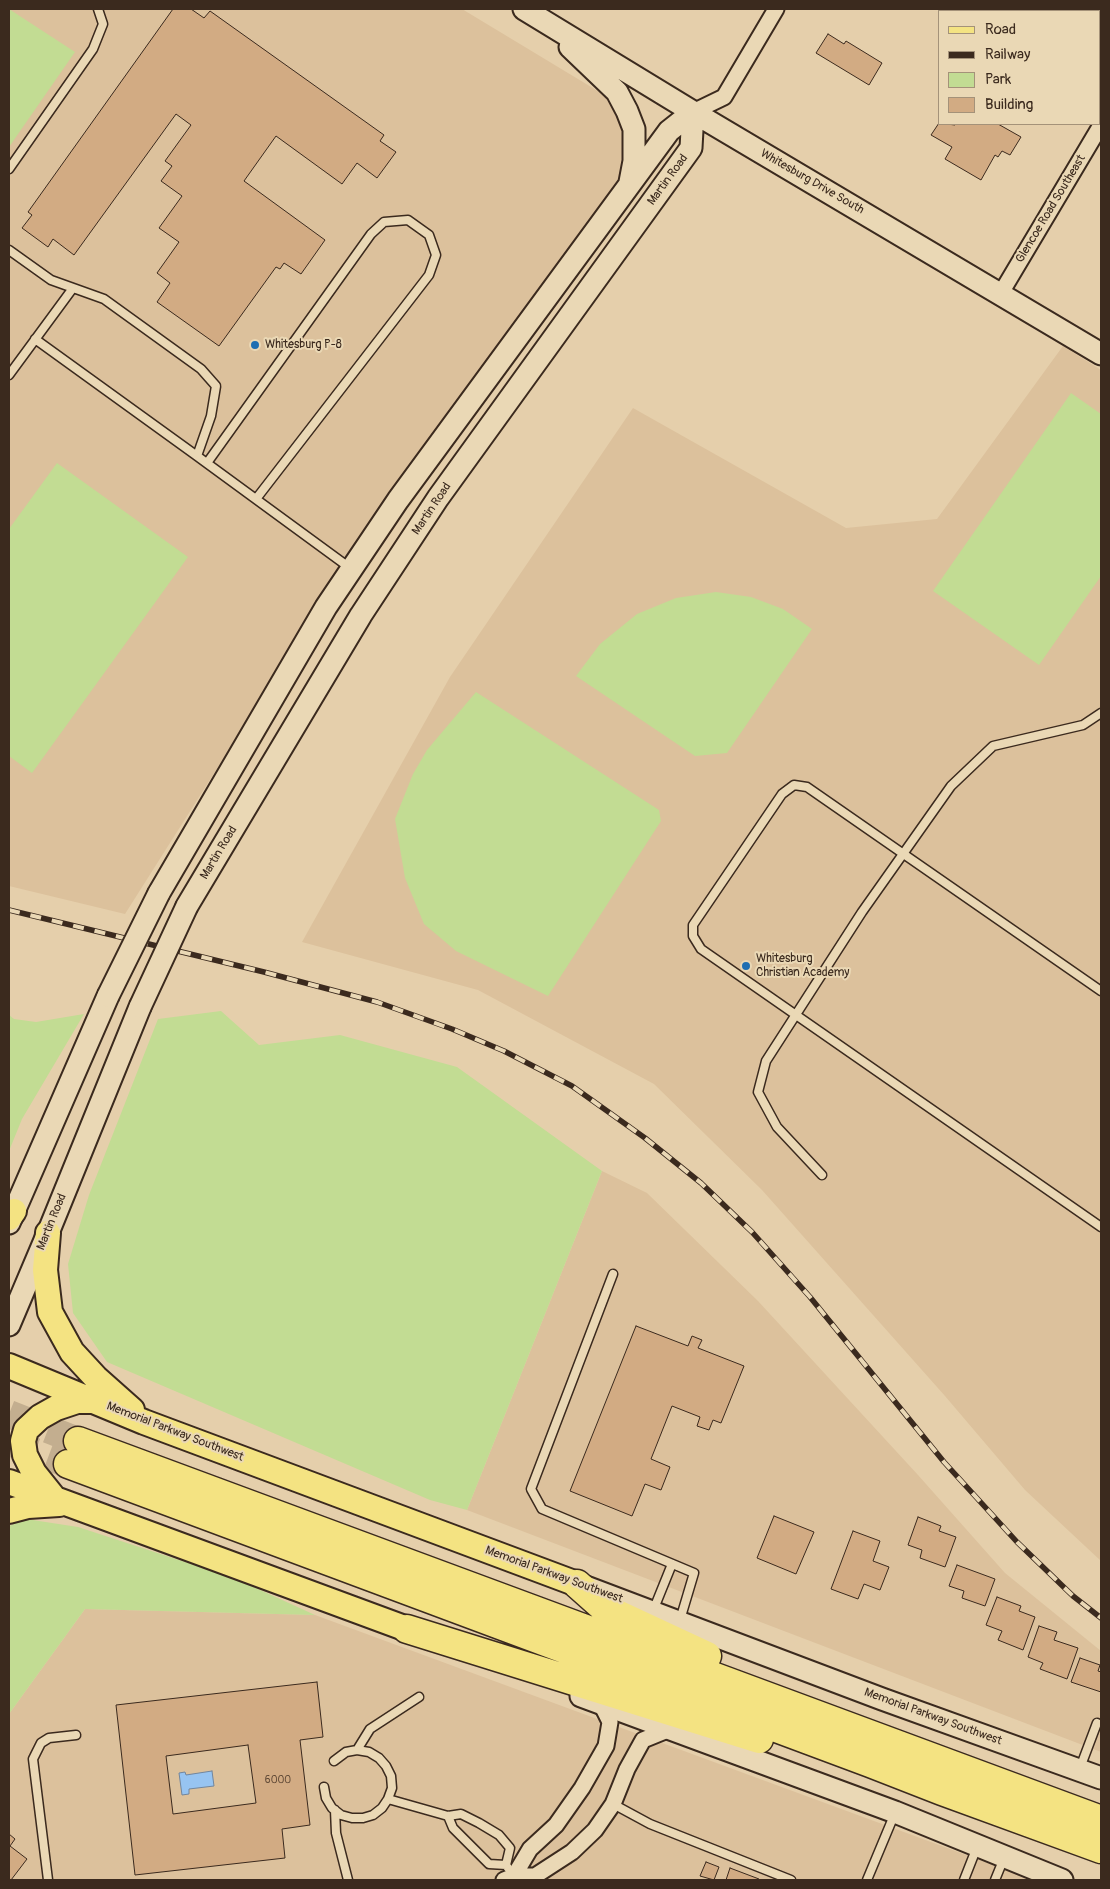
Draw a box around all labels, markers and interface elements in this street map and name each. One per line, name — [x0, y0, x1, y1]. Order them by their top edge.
legend — [938, 10, 1100, 125]
text: Road — [985, 20, 1016, 39]
text: Railway — [985, 45, 1030, 64]
text: Park — [985, 70, 1011, 89]
text: Building — [985, 95, 1033, 114]
street label: Whitesburg Drive South — [758, 146, 866, 218]
street label: Martin Road — [645, 152, 691, 208]
street label: Glencoe Road Southeast — [1013, 152, 1089, 266]
place label: Whitesburg P-8 — [265, 338, 342, 352]
marker: Whitesburg P-8 — [249, 339, 261, 351]
street label: Martin Road — [409, 480, 455, 538]
street label: Martin Road — [197, 824, 241, 882]
place label: Whitesburg Christian Academy — [756, 952, 849, 980]
marker: Whitesburg Christian Academy — [740, 960, 752, 972]
street label: Martin Road — [34, 1192, 70, 1252]
street label: Memorial Parkway Southwest — [104, 1399, 246, 1465]
street label: Memorial Parkway Southwest — [483, 1543, 625, 1607]
street label: Memorial Parkway Southwest — [862, 1685, 1004, 1749]
house number: 6000 — [265, 1774, 291, 1786]

